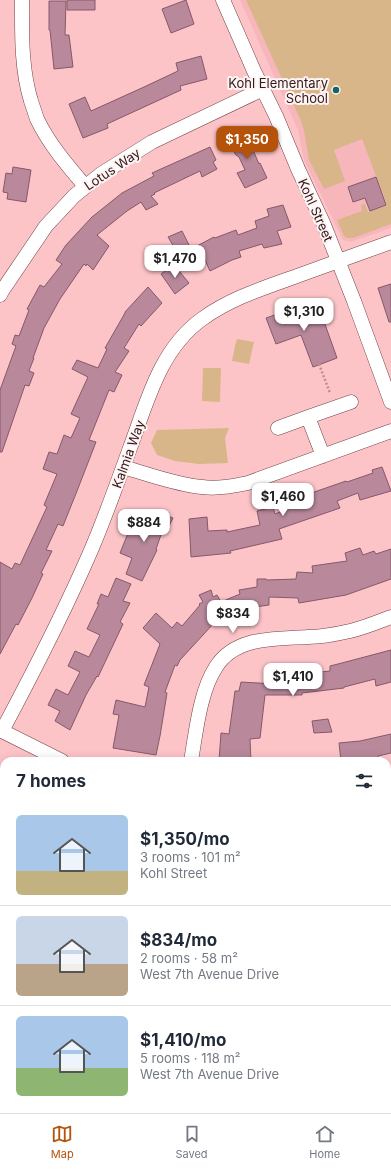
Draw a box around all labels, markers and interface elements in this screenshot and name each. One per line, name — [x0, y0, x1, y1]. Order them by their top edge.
place label: Kohl Elementary School — [228, 75, 328, 106]
marker: Kohl Elementary School — [331, 85, 341, 95]
pin: $1,350 — [214, 126, 280, 160]
text: $1,350 — [225, 131, 269, 147]
street label: Lotus Way — [81, 144, 143, 194]
street label: Kohl Street — [295, 176, 337, 244]
pin: $1,470 — [142, 245, 208, 279]
text: $1,470 — [153, 250, 197, 266]
pin: $1,310 — [271, 298, 337, 332]
text: $1,310 — [284, 303, 324, 319]
street label: Kalmia Way — [108, 418, 148, 490]
pin: $1,460 — [250, 483, 316, 517]
text: $1,460 — [261, 488, 305, 504]
pin: $884 — [120, 509, 168, 543]
text: $884 — [127, 514, 161, 530]
pin: $834 — [209, 600, 257, 634]
text: $834 — [216, 605, 250, 621]
pin: $1,410 — [260, 663, 326, 697]
text: $1,410 — [272, 668, 314, 684]
icon: filters — [353, 770, 375, 792]
text: 7 homes — [16, 771, 86, 791]
text: $1,350/mo — [140, 829, 230, 849]
icon: home — [48, 831, 96, 879]
text: 3 rooms · 101 m² — [140, 849, 241, 865]
text: Kohl Street — [140, 865, 207, 881]
text: $834/mo — [140, 930, 217, 950]
icon: home — [48, 932, 96, 980]
text: 2 rooms · 58 m² — [140, 950, 238, 966]
text: West 7th Avenue Drive — [140, 966, 279, 982]
text: $1,410/mo — [140, 1030, 226, 1050]
icon: home — [48, 1032, 96, 1080]
text: 5 rooms · 118 m² — [140, 1050, 241, 1066]
text: West 7th Avenue Drive — [140, 1066, 279, 1082]
tab: Map — [51, 1123, 74, 1161]
tab: Saved — [175, 1123, 208, 1161]
tab: Home — [309, 1123, 340, 1161]

